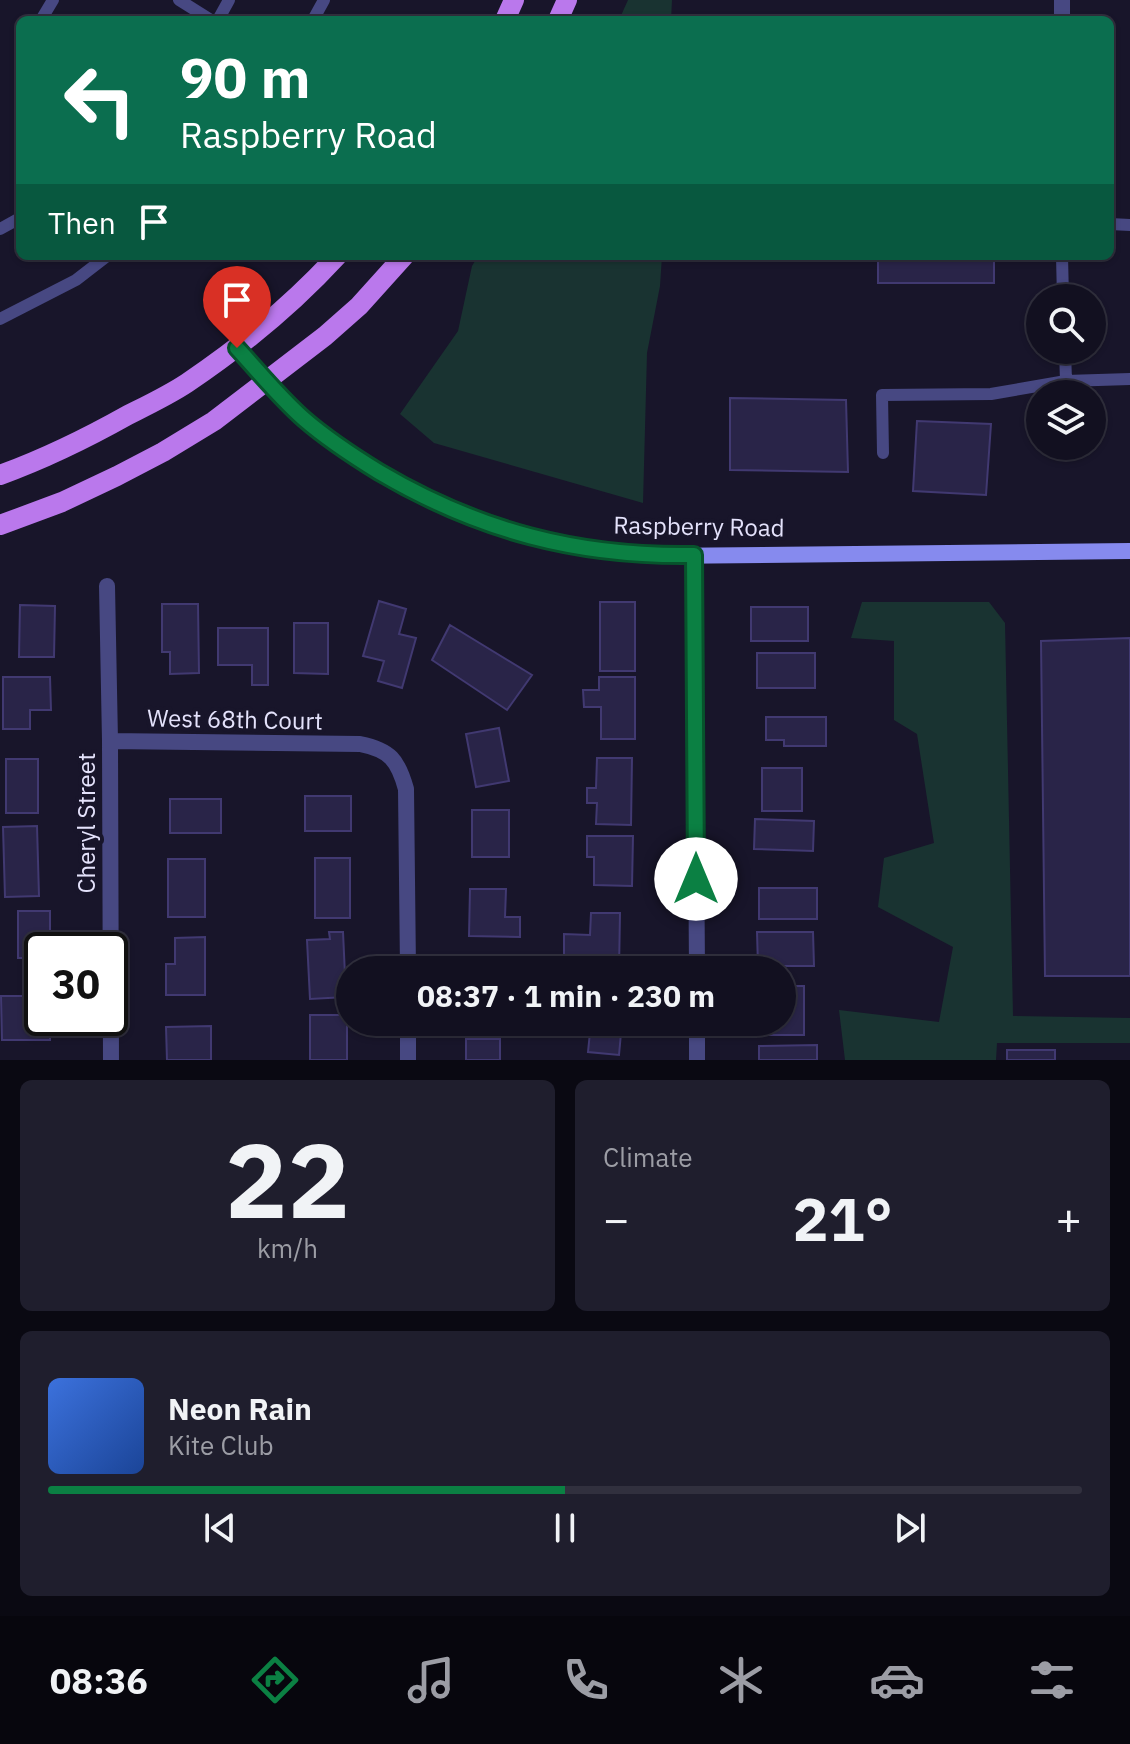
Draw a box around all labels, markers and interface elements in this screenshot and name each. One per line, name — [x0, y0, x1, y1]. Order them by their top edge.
text: 90 m — [180, 41, 310, 113]
icon: left — [48, 48, 152, 152]
text: Raspberry Road — [180, 111, 437, 158]
icon: arrive — [132, 200, 176, 244]
text: Then — [48, 203, 116, 242]
pin — [203, 266, 271, 348]
icon: arrive — [215, 278, 259, 322]
map controls — [1026, 284, 1106, 460]
button: search — [1026, 284, 1106, 364]
button: layers — [1026, 380, 1106, 460]
street label: Raspberry Road — [613, 509, 785, 543]
street label: West 68th Court — [147, 701, 323, 737]
street label: Cheryl Street — [70, 753, 102, 893]
position arrow — [654, 837, 738, 921]
speed limit sign: 30 — [24, 932, 128, 1036]
text: 08:37 · 1 min · 230 m — [417, 976, 715, 1015]
text: 22 — [225, 1111, 350, 1247]
text: Climate — [603, 1140, 693, 1174]
text: 21° — [792, 1179, 893, 1258]
text: − — [603, 1190, 629, 1247]
text: + — [1056, 1190, 1082, 1247]
text: km/h — [257, 1231, 318, 1265]
text: Neon Rain — [168, 1389, 312, 1428]
text: Kite Club — [168, 1428, 273, 1462]
icon: previous — [198, 1506, 242, 1550]
icon: pause — [543, 1506, 587, 1550]
icon: next — [888, 1506, 932, 1550]
icon: directions — [247, 1652, 303, 1708]
icon: music — [403, 1652, 459, 1708]
icon: phone — [558, 1652, 614, 1708]
icon: climate — [713, 1652, 769, 1708]
icon: car — [869, 1652, 925, 1708]
icon: filters — [1024, 1652, 1080, 1708]
text: 08:36 — [50, 1657, 148, 1704]

